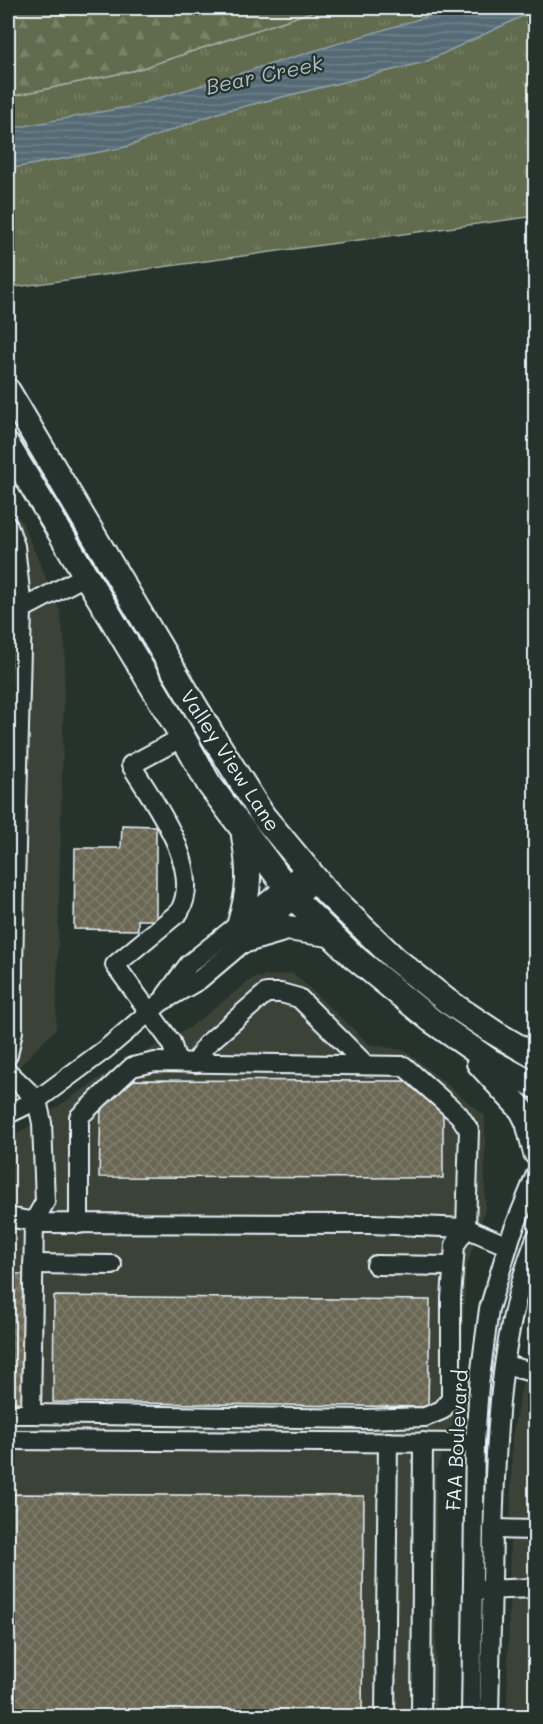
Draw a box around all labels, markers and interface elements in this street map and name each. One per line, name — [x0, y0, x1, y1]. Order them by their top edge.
water label: Bear Creek — [203, 48, 326, 100]
street label: Valley View Lane — [175, 684, 287, 836]
street label: FAA Boulevard — [439, 1369, 473, 1511]

